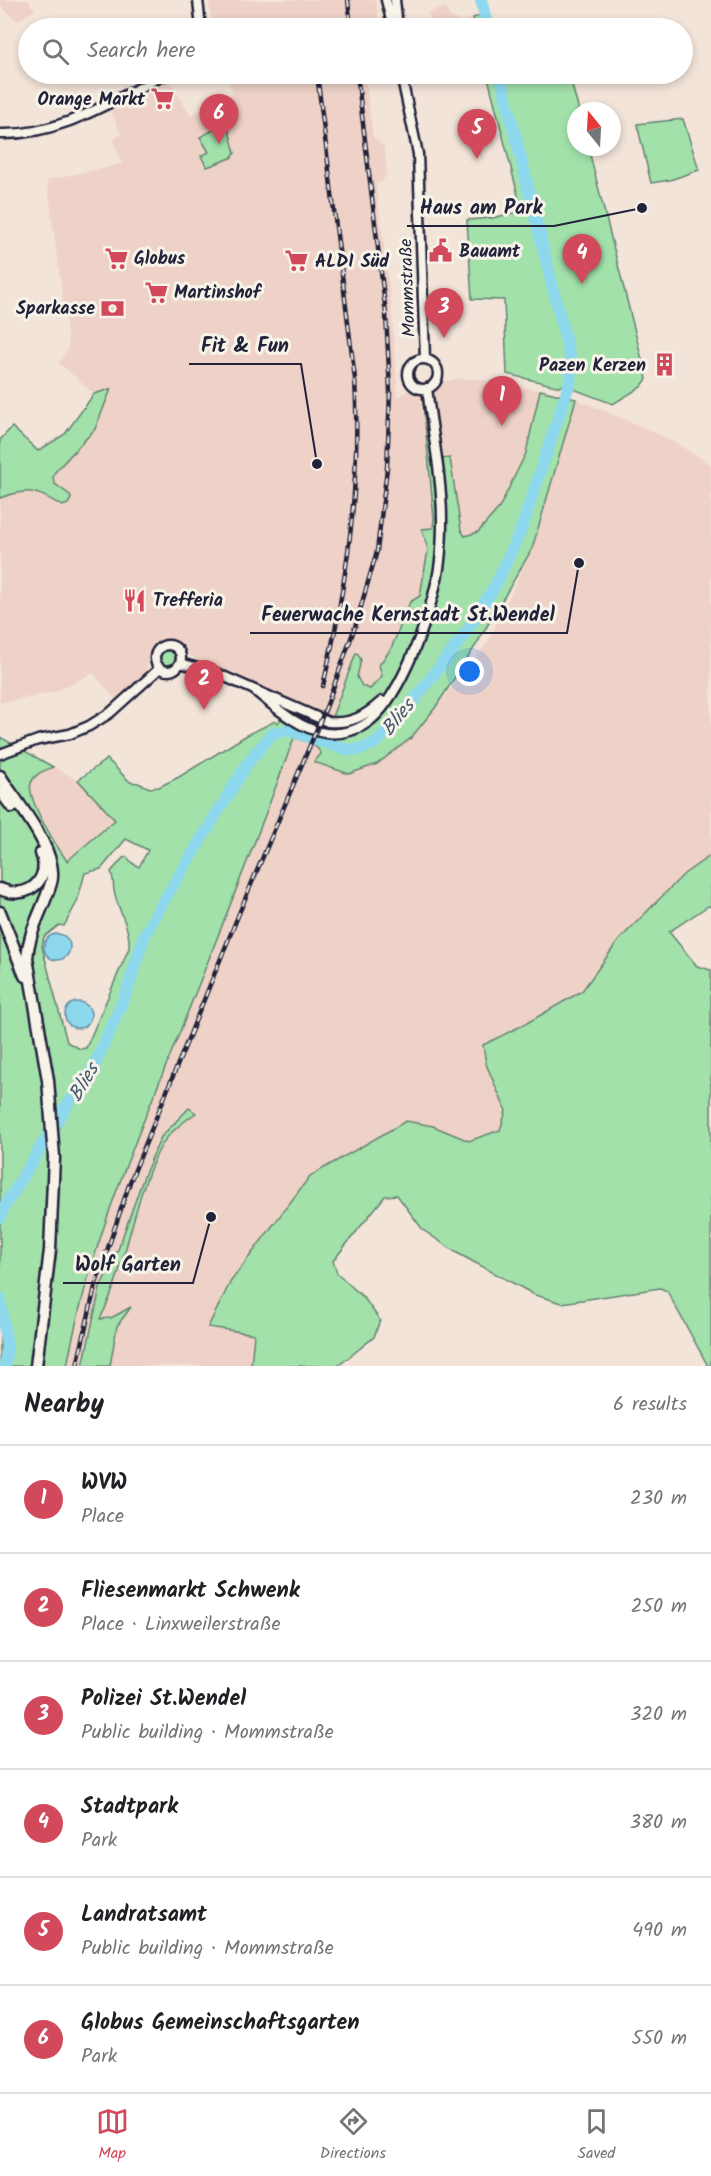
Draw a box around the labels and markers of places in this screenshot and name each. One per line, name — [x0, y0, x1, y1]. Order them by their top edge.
place label: Orange Markt — [38, 86, 146, 115]
supermarket icon: Orange Markt — [150, 86, 176, 112]
pin: 6 — [200, 94, 238, 144]
pin: 5 — [458, 110, 496, 159]
callout: Haus am Park — [407, 188, 554, 226]
pin: 4 — [562, 234, 602, 284]
public building icon: Bauamt — [428, 238, 454, 264]
place label: Bauamt — [459, 238, 521, 267]
supermarket icon: Globus — [103, 245, 129, 271]
place label: Globus — [134, 245, 186, 274]
supermarket icon: ALDI Süd — [284, 248, 310, 274]
place label: ALDI Süd — [315, 248, 389, 277]
supermarket icon: Martinshof — [143, 279, 169, 305]
place label: Martinshof — [174, 279, 263, 308]
pin: 3 — [424, 288, 464, 338]
place label: Sparkasse — [16, 295, 95, 324]
bank icon: Sparkasse — [100, 295, 126, 321]
callout: Fit & Fun — [189, 326, 301, 364]
place label: Pazen Kerzen — [539, 352, 646, 381]
building icon: Pazen Kerzen — [651, 352, 677, 378]
pin: 1 — [482, 376, 522, 426]
restaurant icon: Trefferia — [122, 587, 148, 613]
place label: Trefferia — [153, 587, 223, 616]
callout: Feuerwache Kernstadt St.Wendel — [250, 595, 567, 633]
pin: 2 — [184, 660, 224, 710]
callout: Wolf Garten — [63, 1245, 193, 1283]

